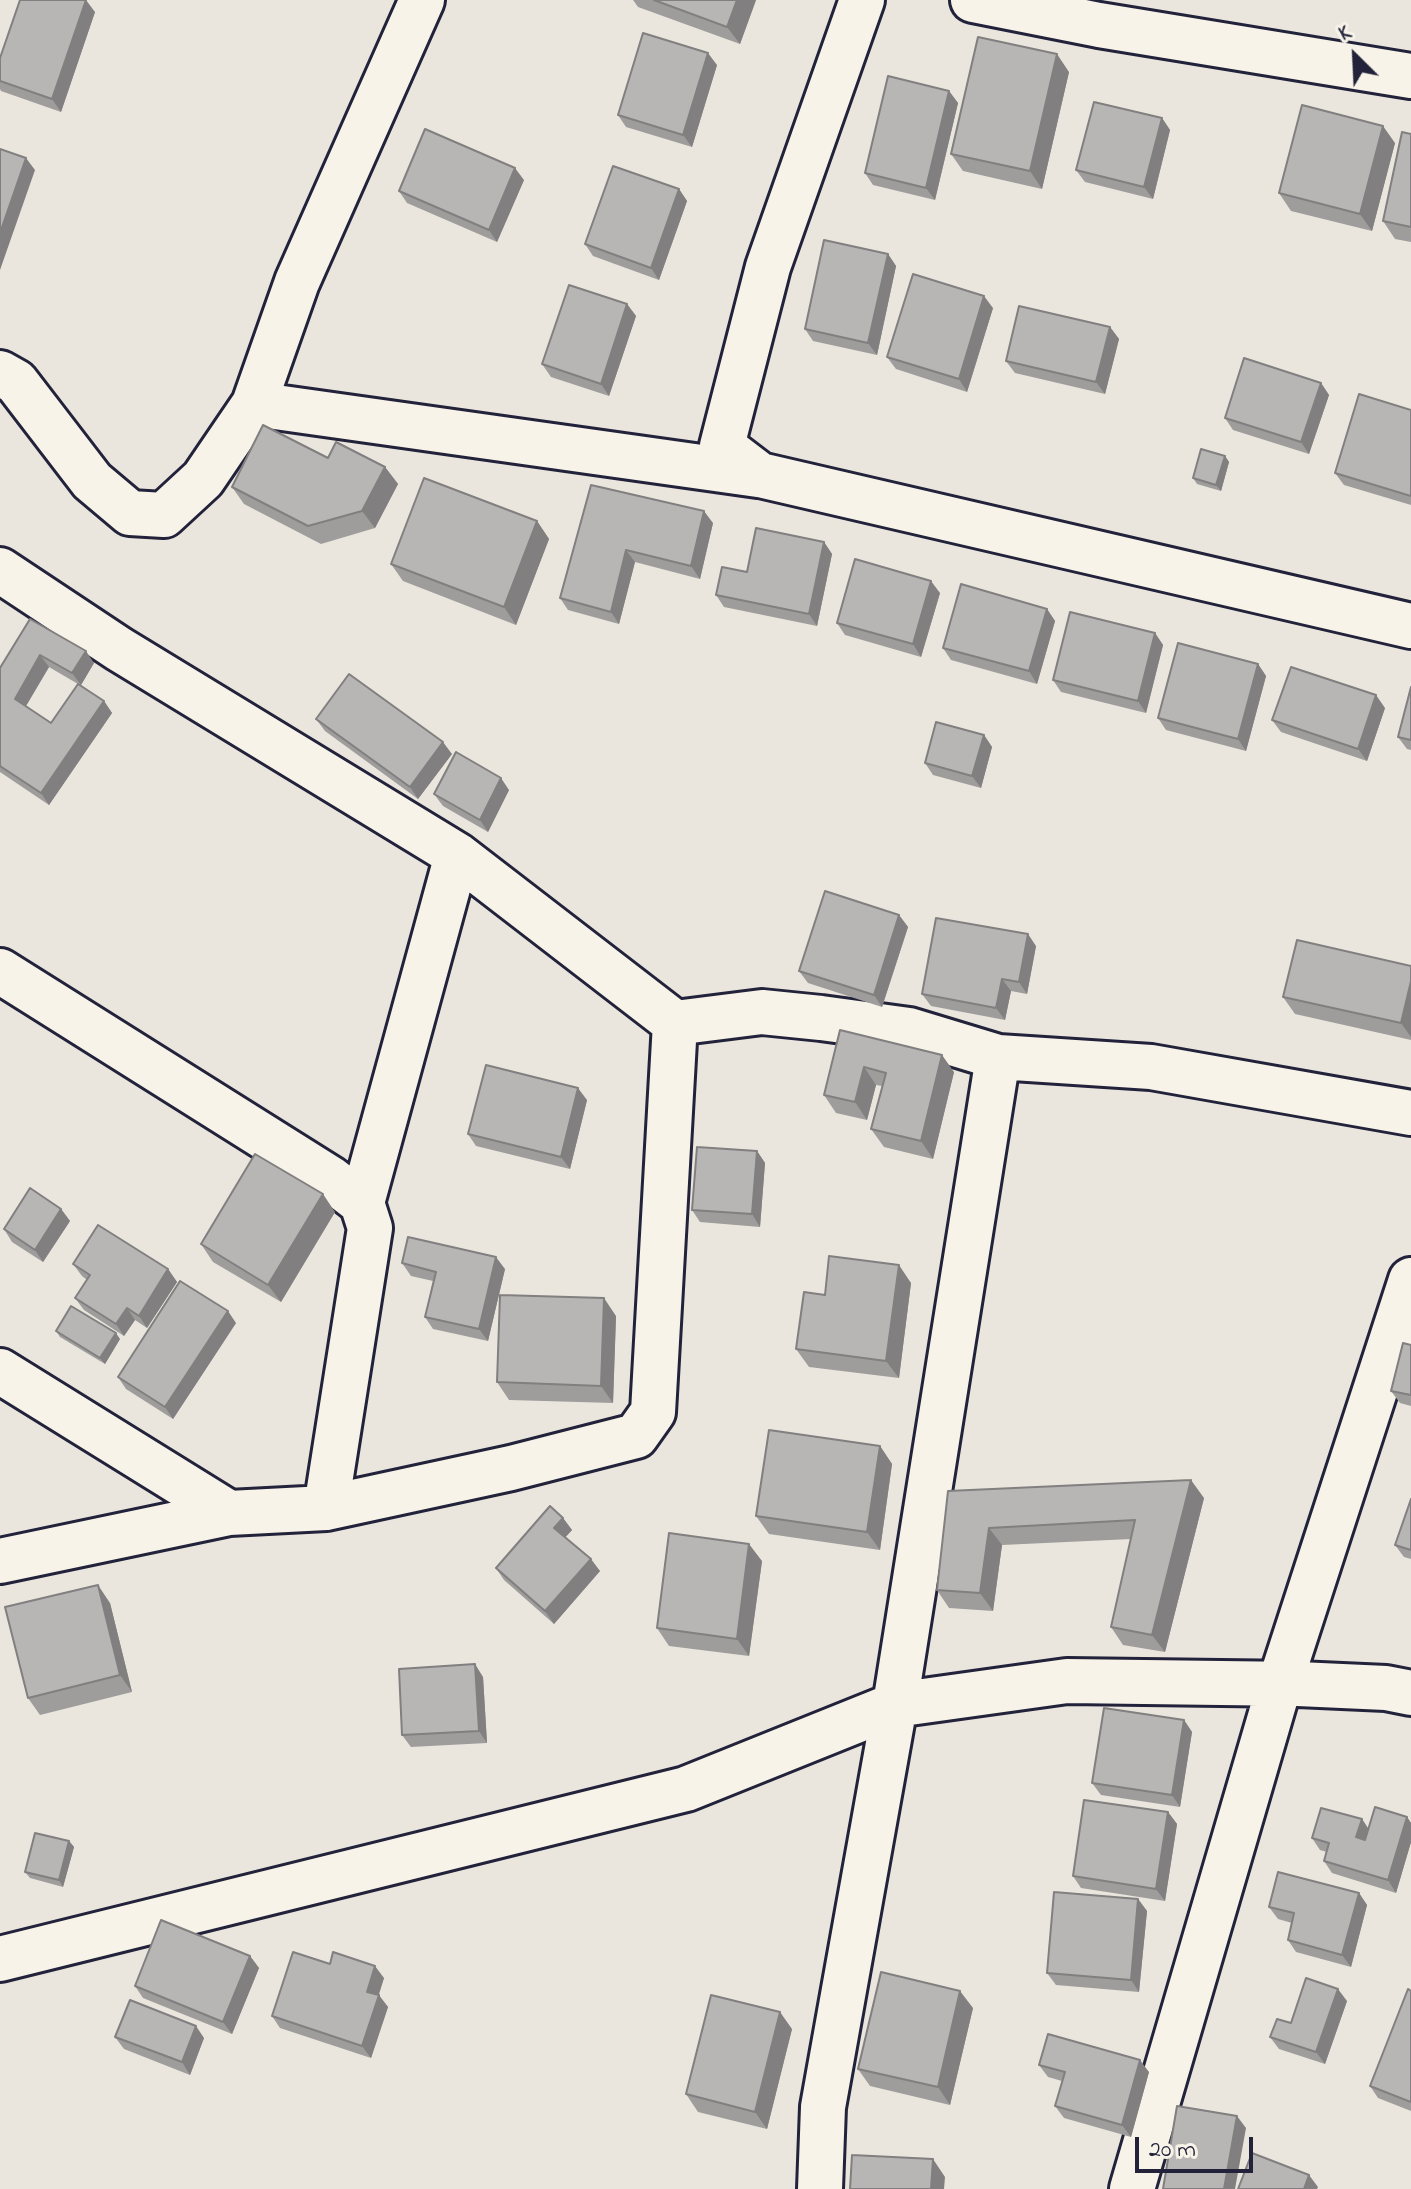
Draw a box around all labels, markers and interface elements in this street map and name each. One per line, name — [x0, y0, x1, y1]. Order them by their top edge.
north arrow — [1315, 16, 1395, 96]
text: K — [1334, 17, 1357, 51]
scale bar — [1139, 2121, 1257, 2171]
text: 20 m — [1149, 2133, 1196, 2168]

